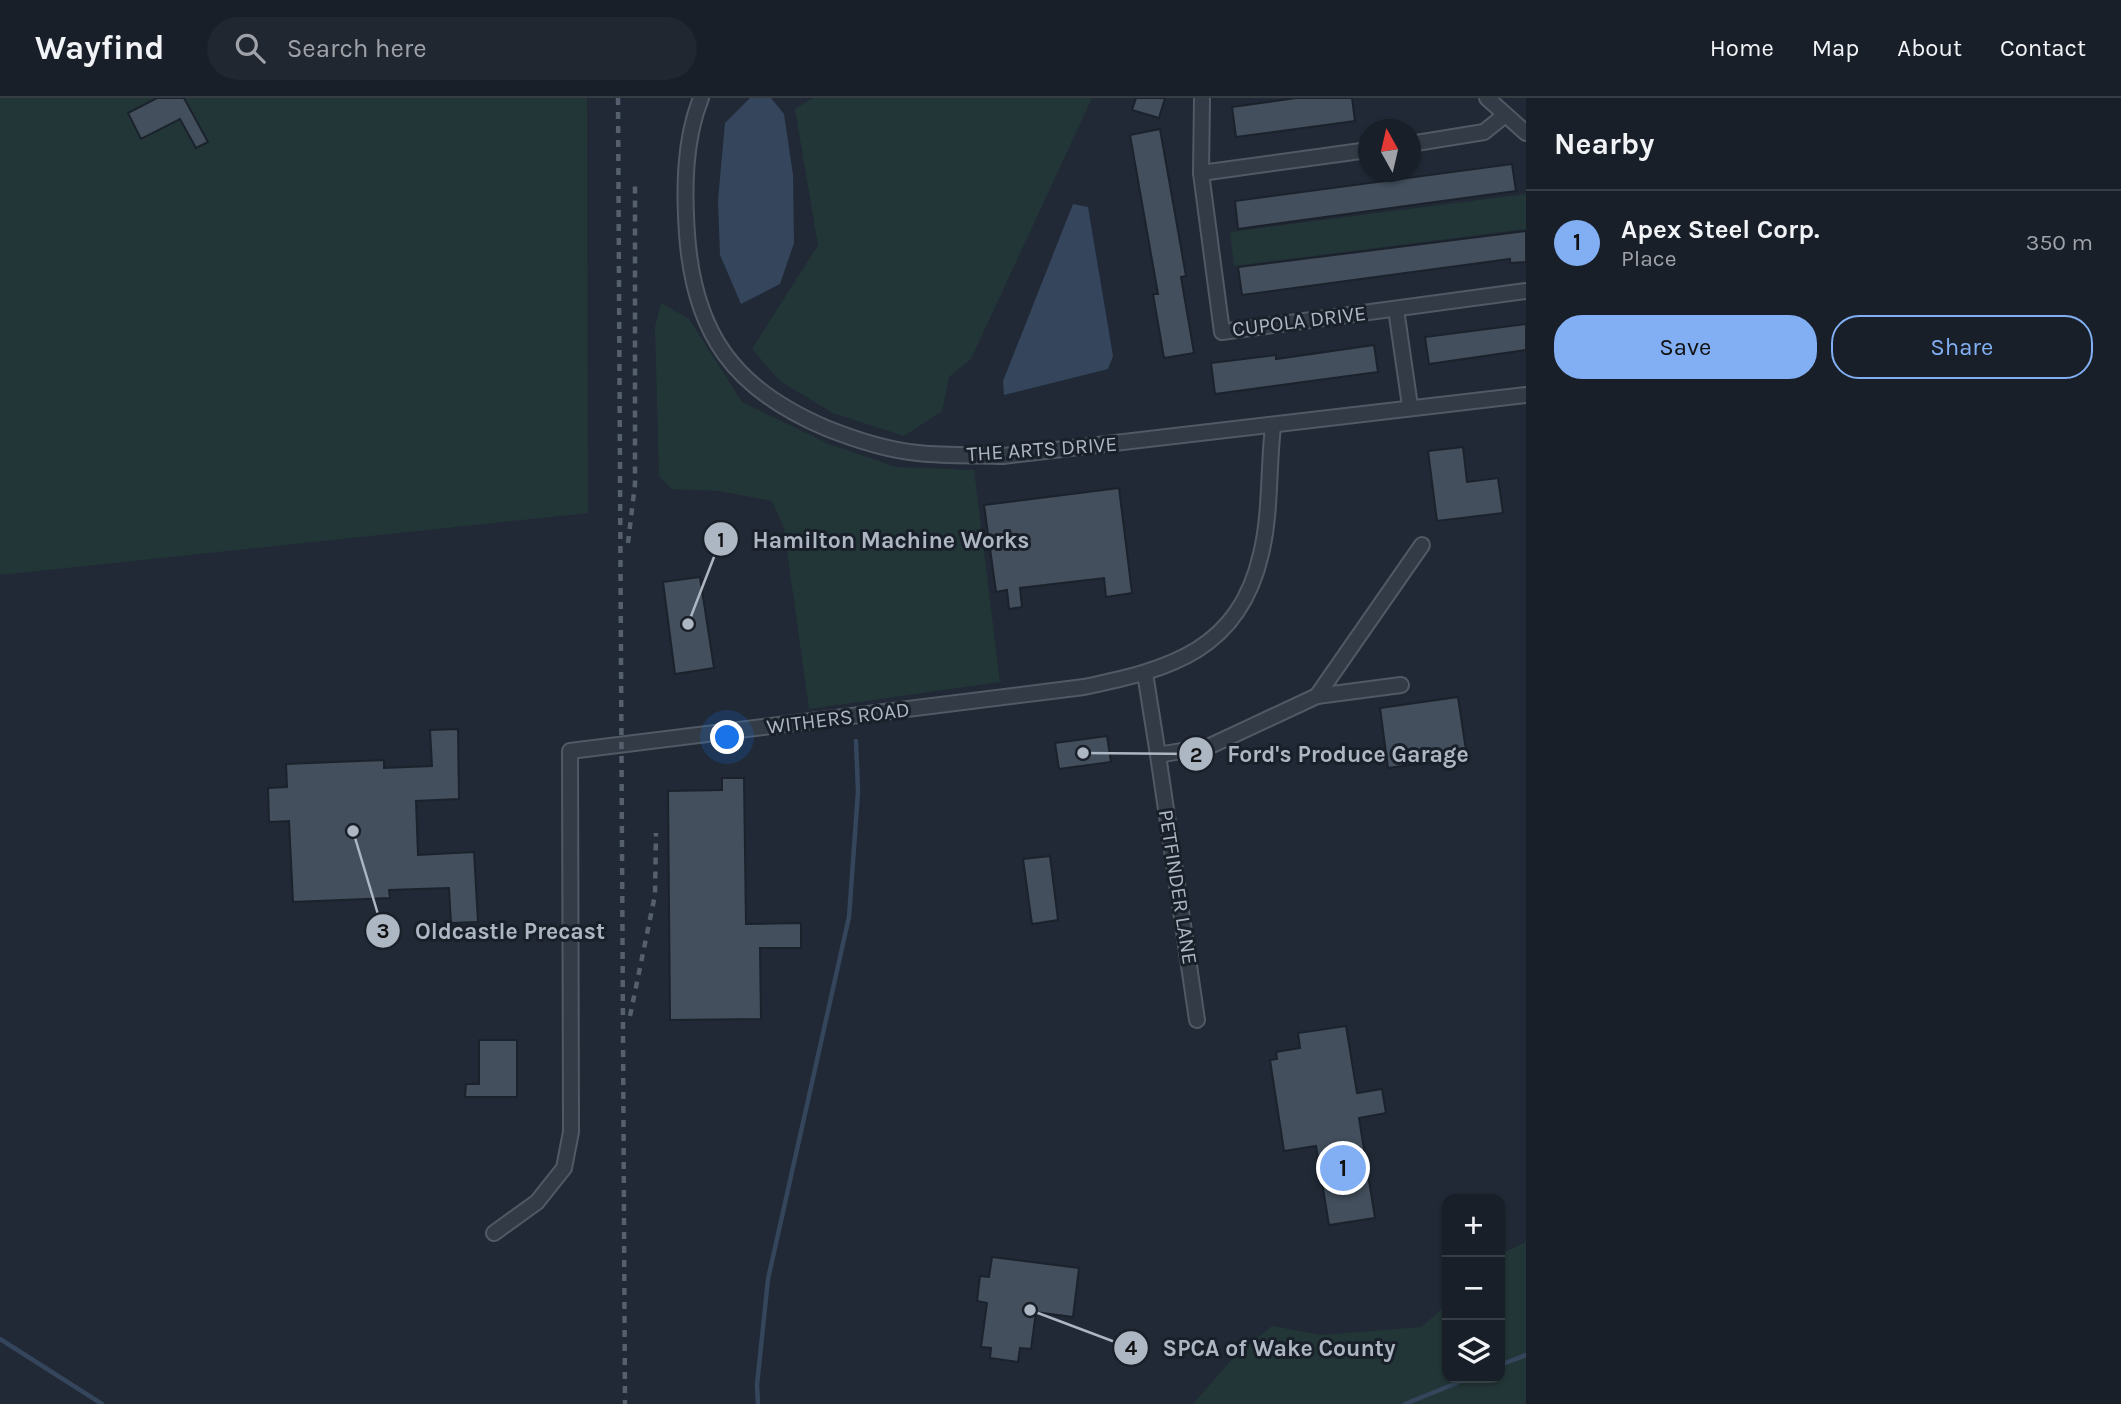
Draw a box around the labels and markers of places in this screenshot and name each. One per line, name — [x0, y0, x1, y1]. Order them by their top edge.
callout: Hamilton Machine Works — [704, 517, 1044, 561]
callout: Ford's Produce Garage — [1178, 732, 1482, 776]
callout: Oldcastle Precast — [366, 909, 619, 953]
pin: 1 — [1320, 1142, 1366, 1194]
callout: SPCA of Wake County — [1114, 1326, 1410, 1370]

